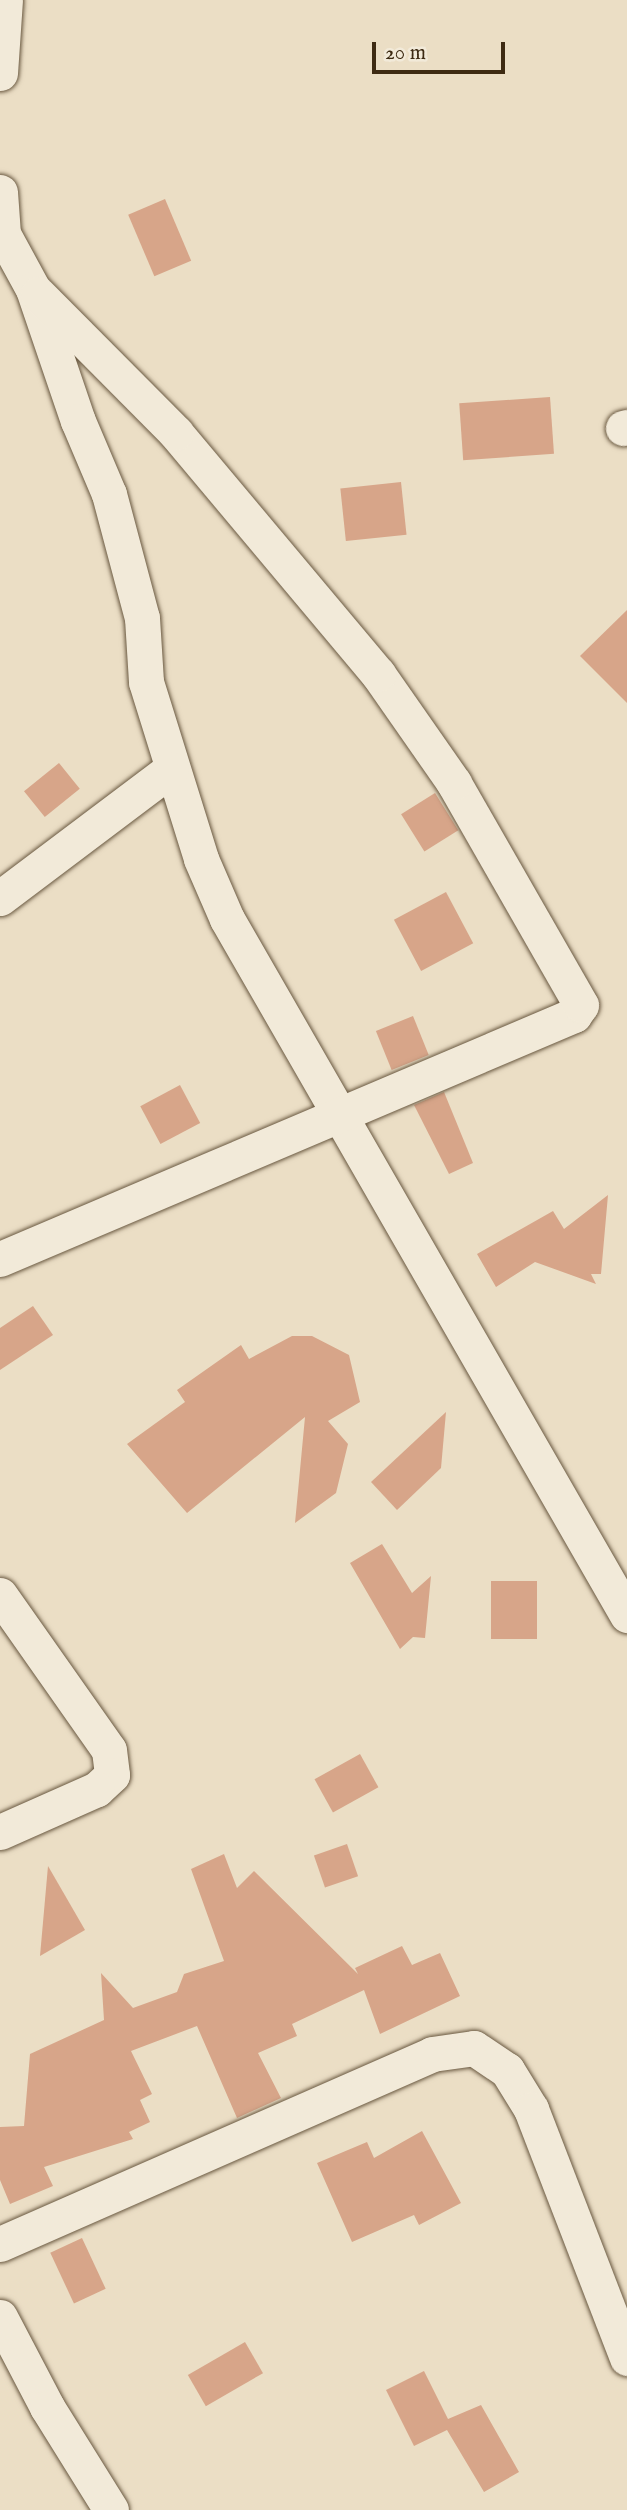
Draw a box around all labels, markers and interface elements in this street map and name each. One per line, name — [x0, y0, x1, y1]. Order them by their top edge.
scale bar — [375, 28, 508, 72]
text: 20 m — [385, 40, 426, 67]

